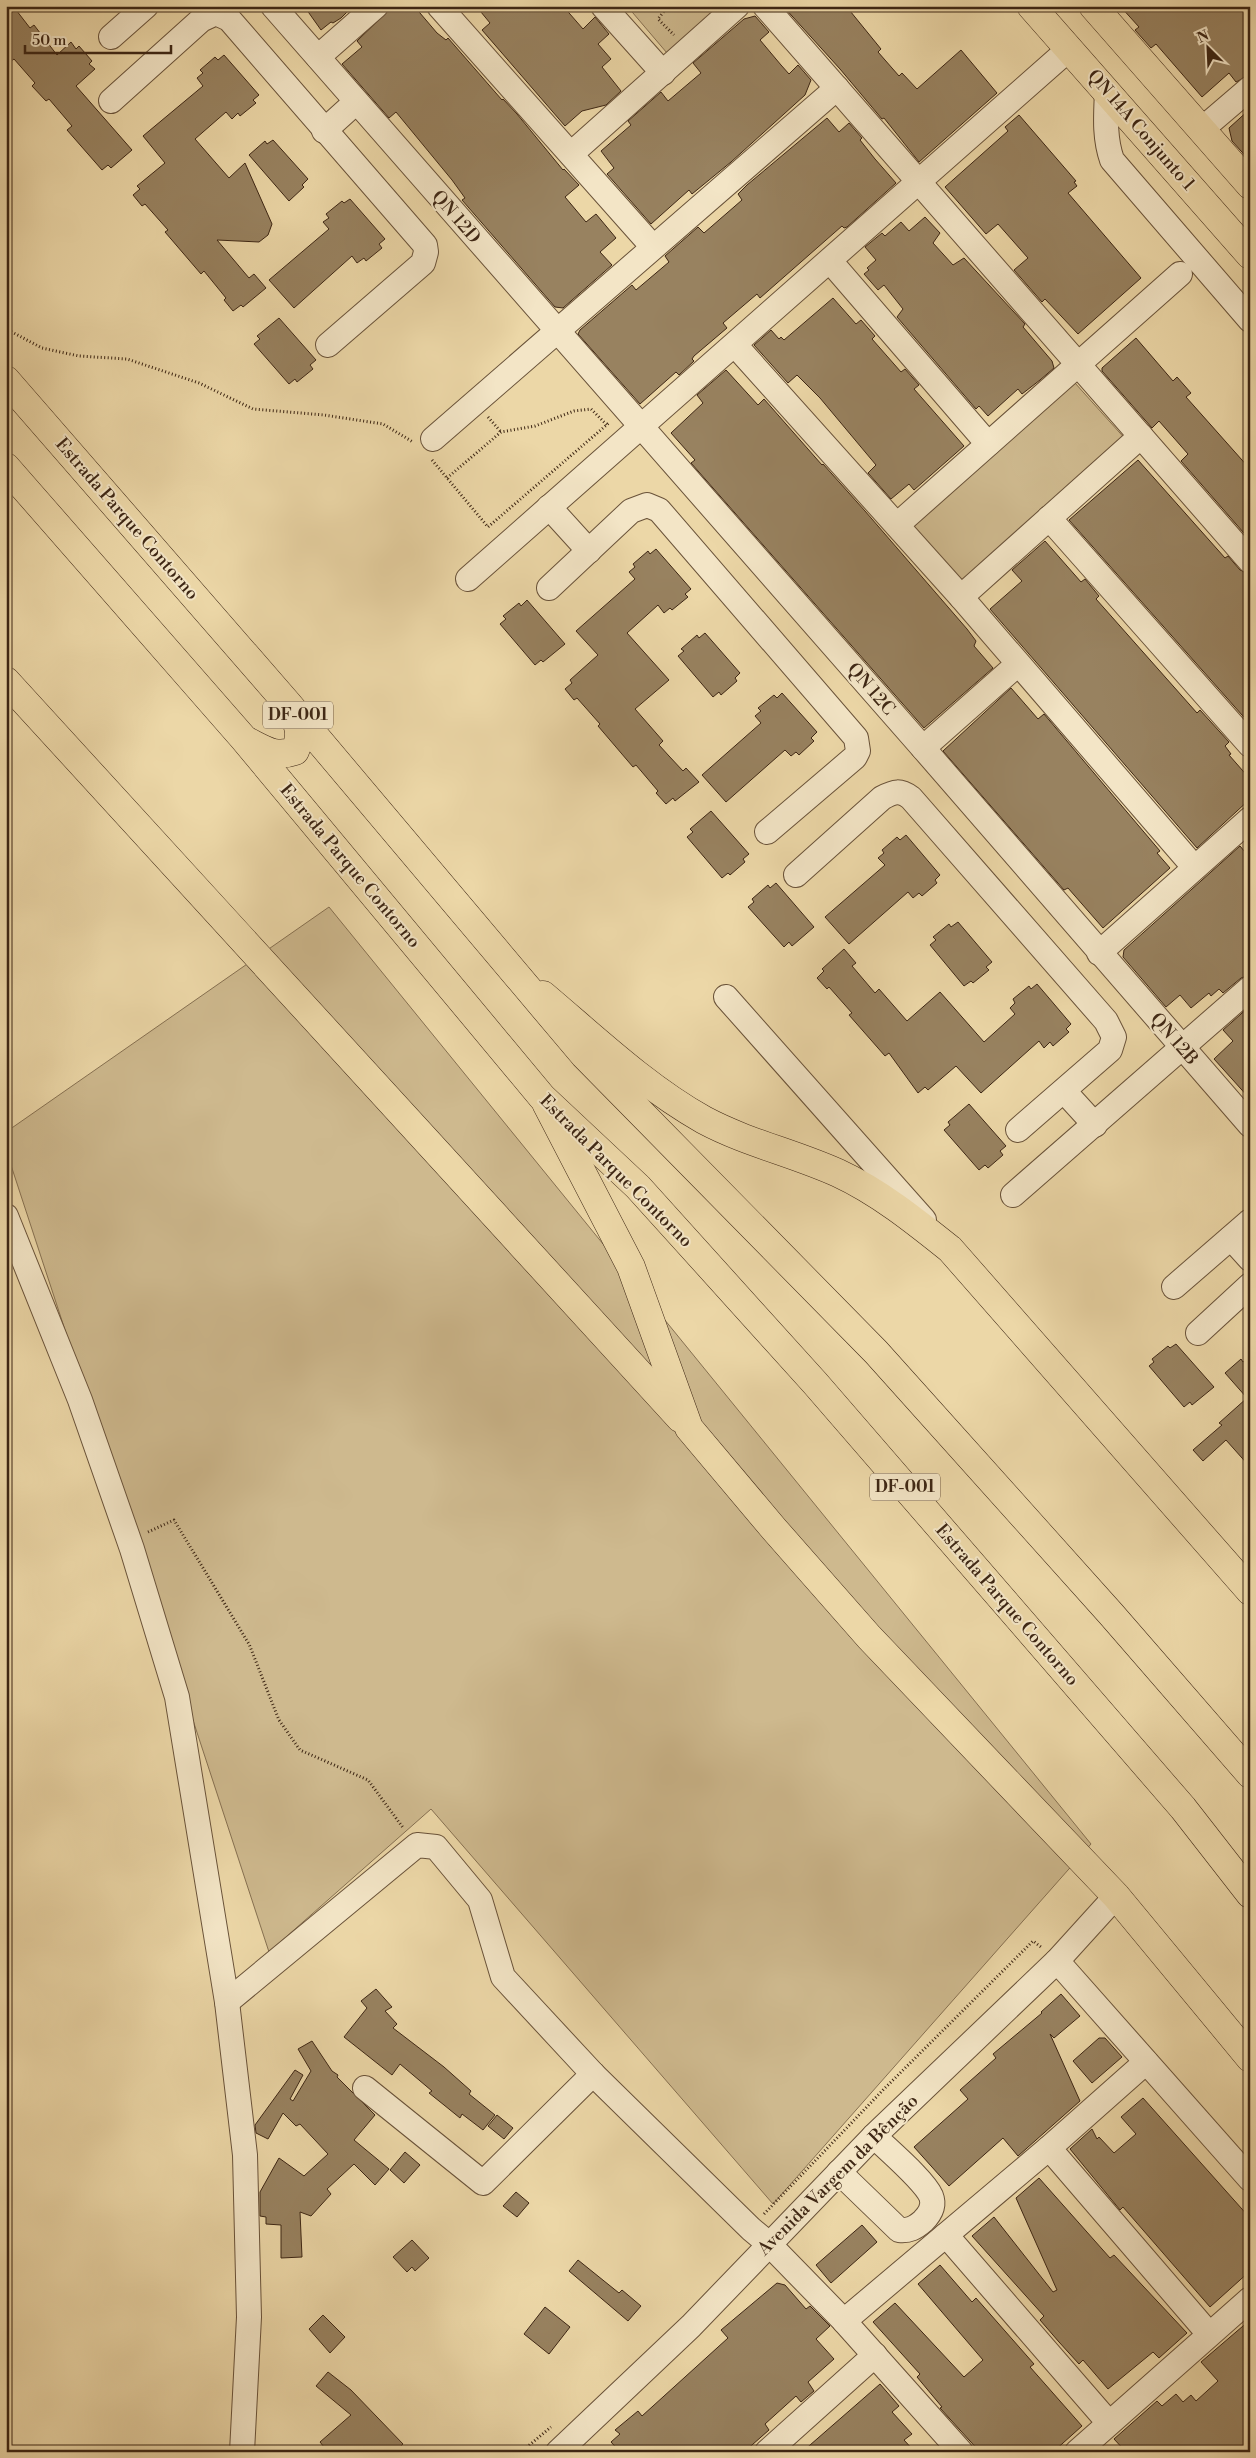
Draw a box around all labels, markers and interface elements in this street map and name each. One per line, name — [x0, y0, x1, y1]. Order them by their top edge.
scale bar — [25, 22, 171, 54]
north arrow — [1184, 22, 1234, 72]
text: N — [1194, 27, 1212, 48]
text: 50 m — [32, 31, 66, 50]
street label: QN 14A Conjunto 1 — [1082, 65, 1200, 195]
street label: QN 12D — [426, 185, 486, 249]
street label: Estrada Parque Contorno — [50, 433, 204, 605]
street label: QN 12C — [842, 658, 900, 720]
road number: DF-001 — [263, 702, 333, 728]
street label: Estrada Parque Contorno — [275, 779, 425, 953]
street label: QN 12B — [1145, 1008, 1203, 1070]
street label: Estrada Parque Contorno — [535, 1090, 697, 1252]
road number: DF-001 — [870, 1474, 940, 1500]
street label: Estrada Parque Contorno — [930, 1519, 1084, 1691]
street label: Avenida Vargem da Bênção — [752, 2090, 923, 2261]

